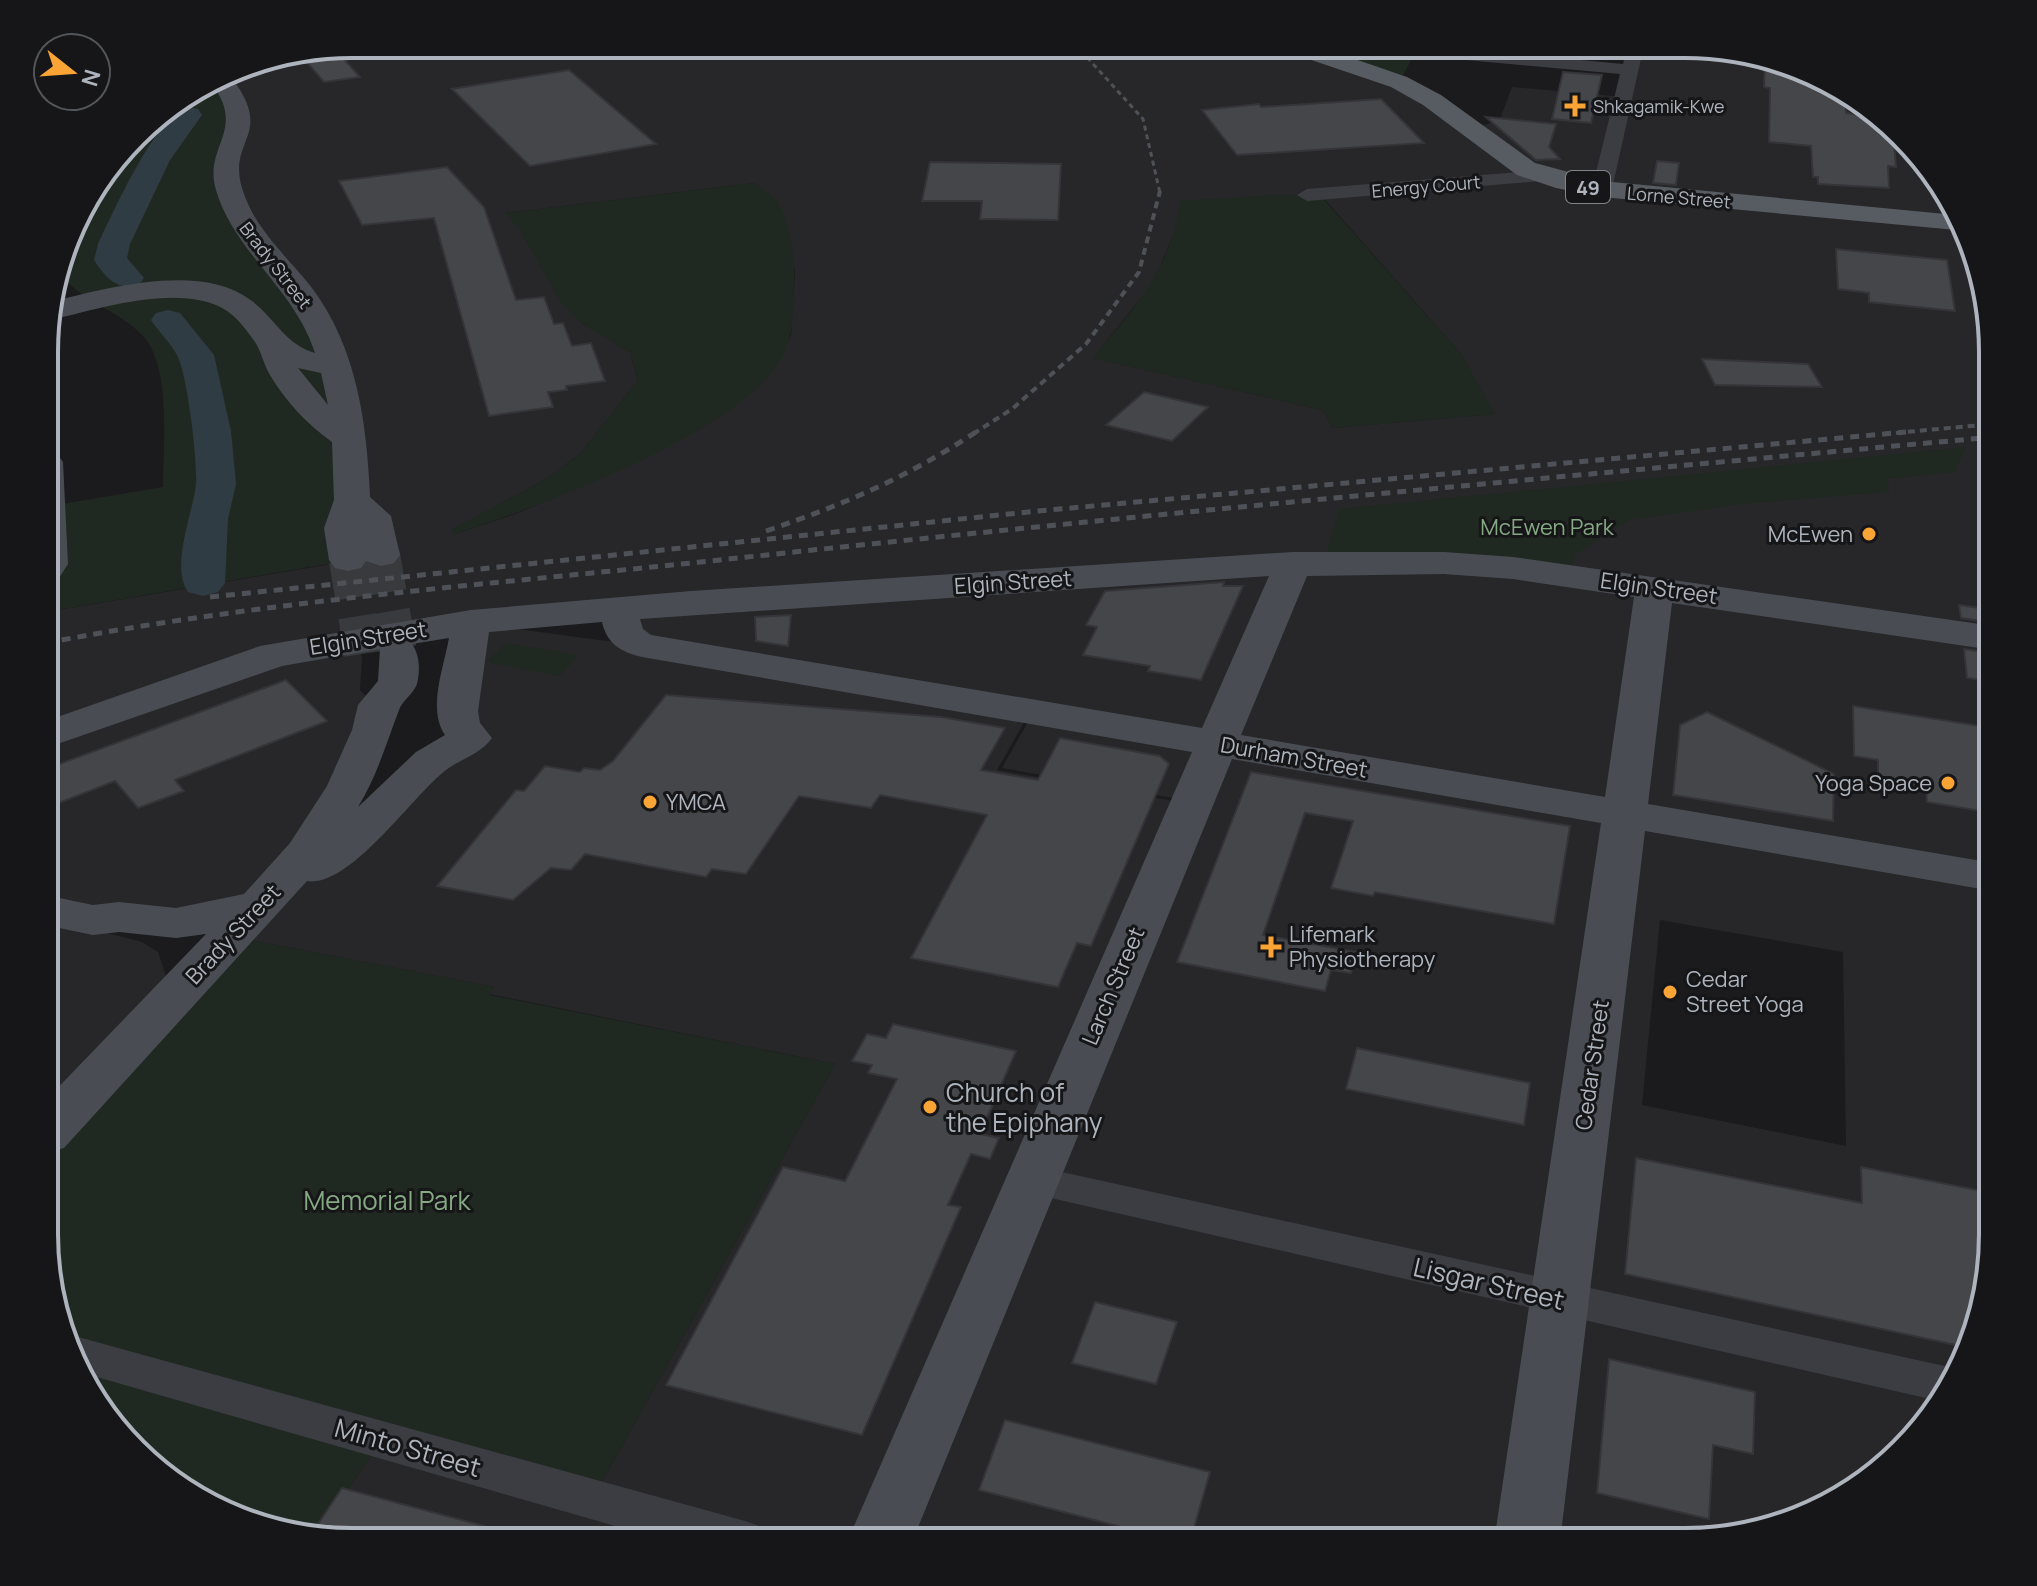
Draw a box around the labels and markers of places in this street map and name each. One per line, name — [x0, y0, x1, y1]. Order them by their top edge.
place label: Shkagamik-Kwe — [1593, 94, 1724, 118]
marker: Shkagamik-Kwe — [1564, 95, 1586, 117]
place label: McEwen — [1768, 519, 1853, 549]
marker: McEwen — [1860, 525, 1878, 543]
place label: Yoga Space — [1815, 768, 1932, 798]
marker: Yoga Space — [1939, 774, 1957, 792]
place label: YMCA — [666, 787, 726, 817]
marker: YMCA — [641, 793, 659, 811]
place label: Lifemark Physiotherapy — [1289, 919, 1436, 974]
marker: Lifemark Physiotherapy — [1260, 936, 1282, 958]
place label: Cedar Street Yoga — [1686, 964, 1804, 1019]
marker: Cedar Street Yoga — [1661, 983, 1679, 1001]
place label: Church of the Epiphany — [946, 1074, 1103, 1140]
marker: Church of the Epiphany — [921, 1098, 939, 1116]

